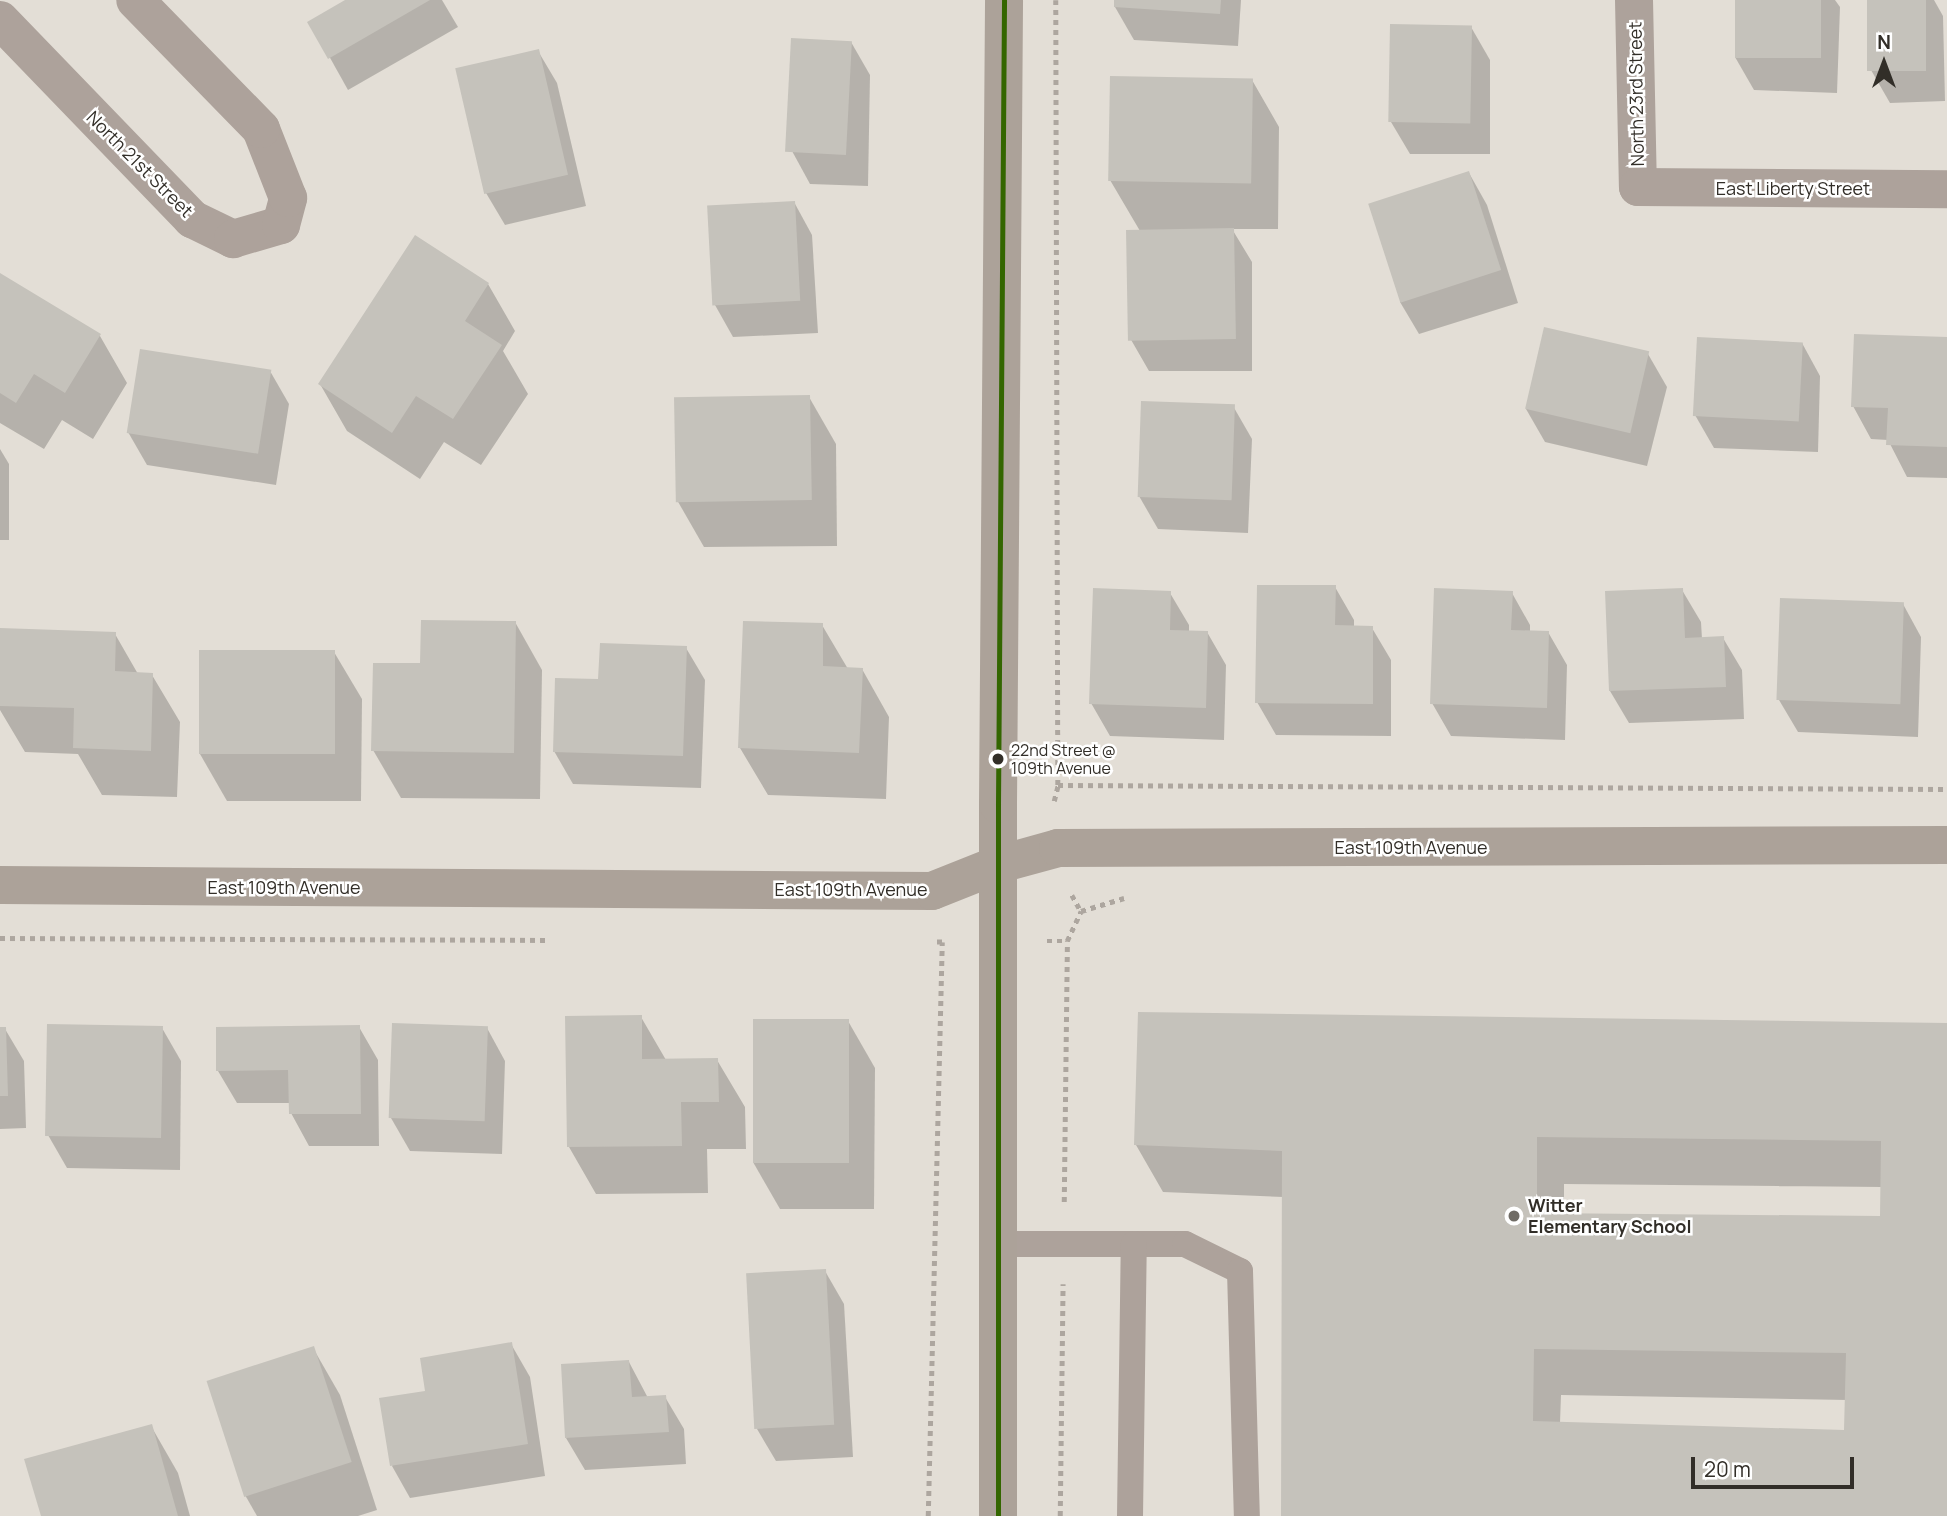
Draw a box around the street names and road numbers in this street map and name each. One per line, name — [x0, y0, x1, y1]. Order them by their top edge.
street label: North 23rd Street — [1624, 22, 1648, 166]
street label: North 21st Street — [82, 106, 198, 222]
street label: East Liberty Street — [1716, 177, 1870, 199]
street label: East 109th Avenue — [1335, 836, 1487, 858]
street label: East 109th Avenue — [208, 876, 360, 898]
street label: East 109th Avenue — [775, 878, 927, 900]

